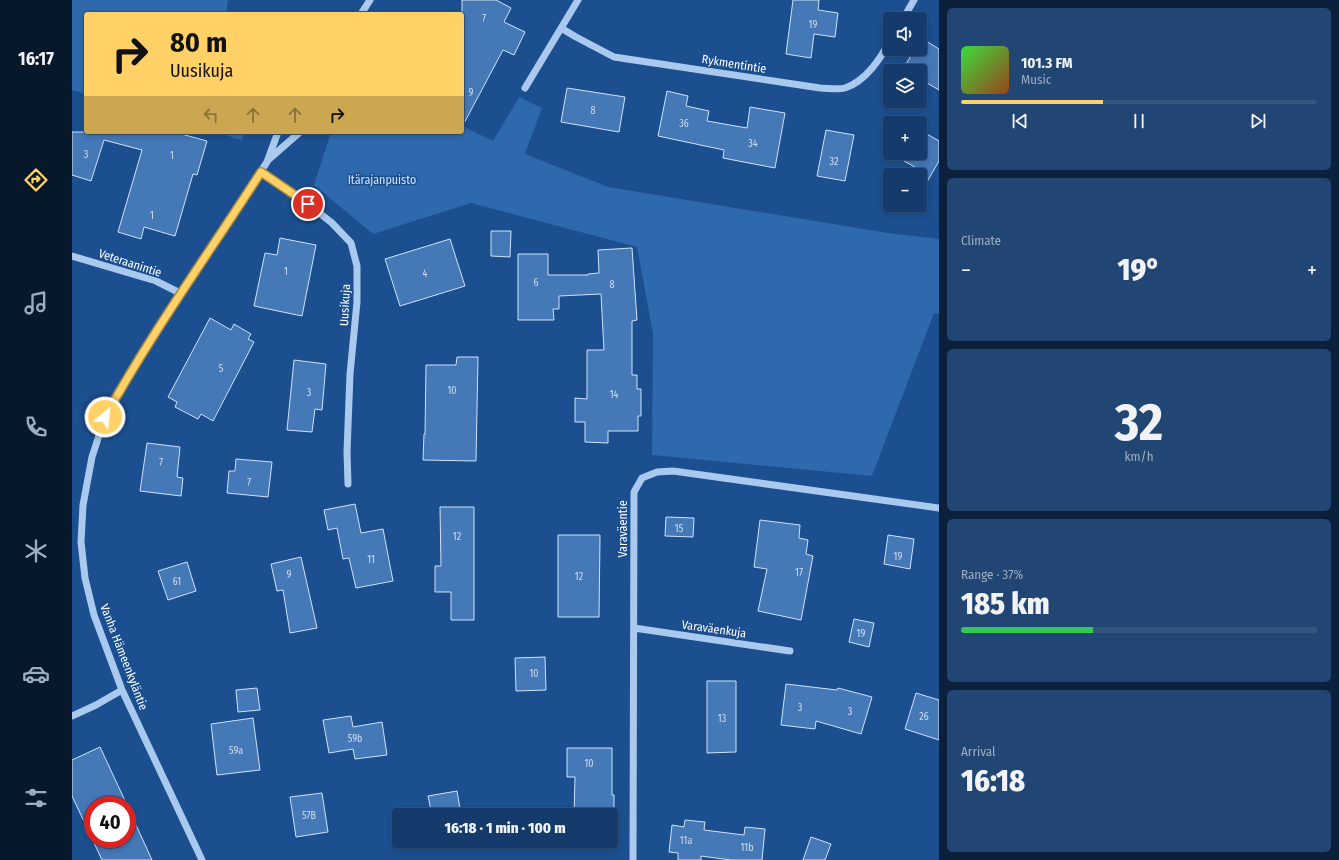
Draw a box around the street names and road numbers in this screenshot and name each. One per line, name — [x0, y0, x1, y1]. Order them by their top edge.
street label: Rykmentintie — [701, 52, 767, 76]
street label: Veteraanintie — [97, 246, 163, 280]
street label: Uusikuja — [337, 283, 353, 326]
street label: Varaväentie — [616, 500, 630, 558]
street label: Vanha Hämeenkyläntie — [97, 602, 151, 712]
street label: Varaväenkuja — [681, 618, 747, 640]

